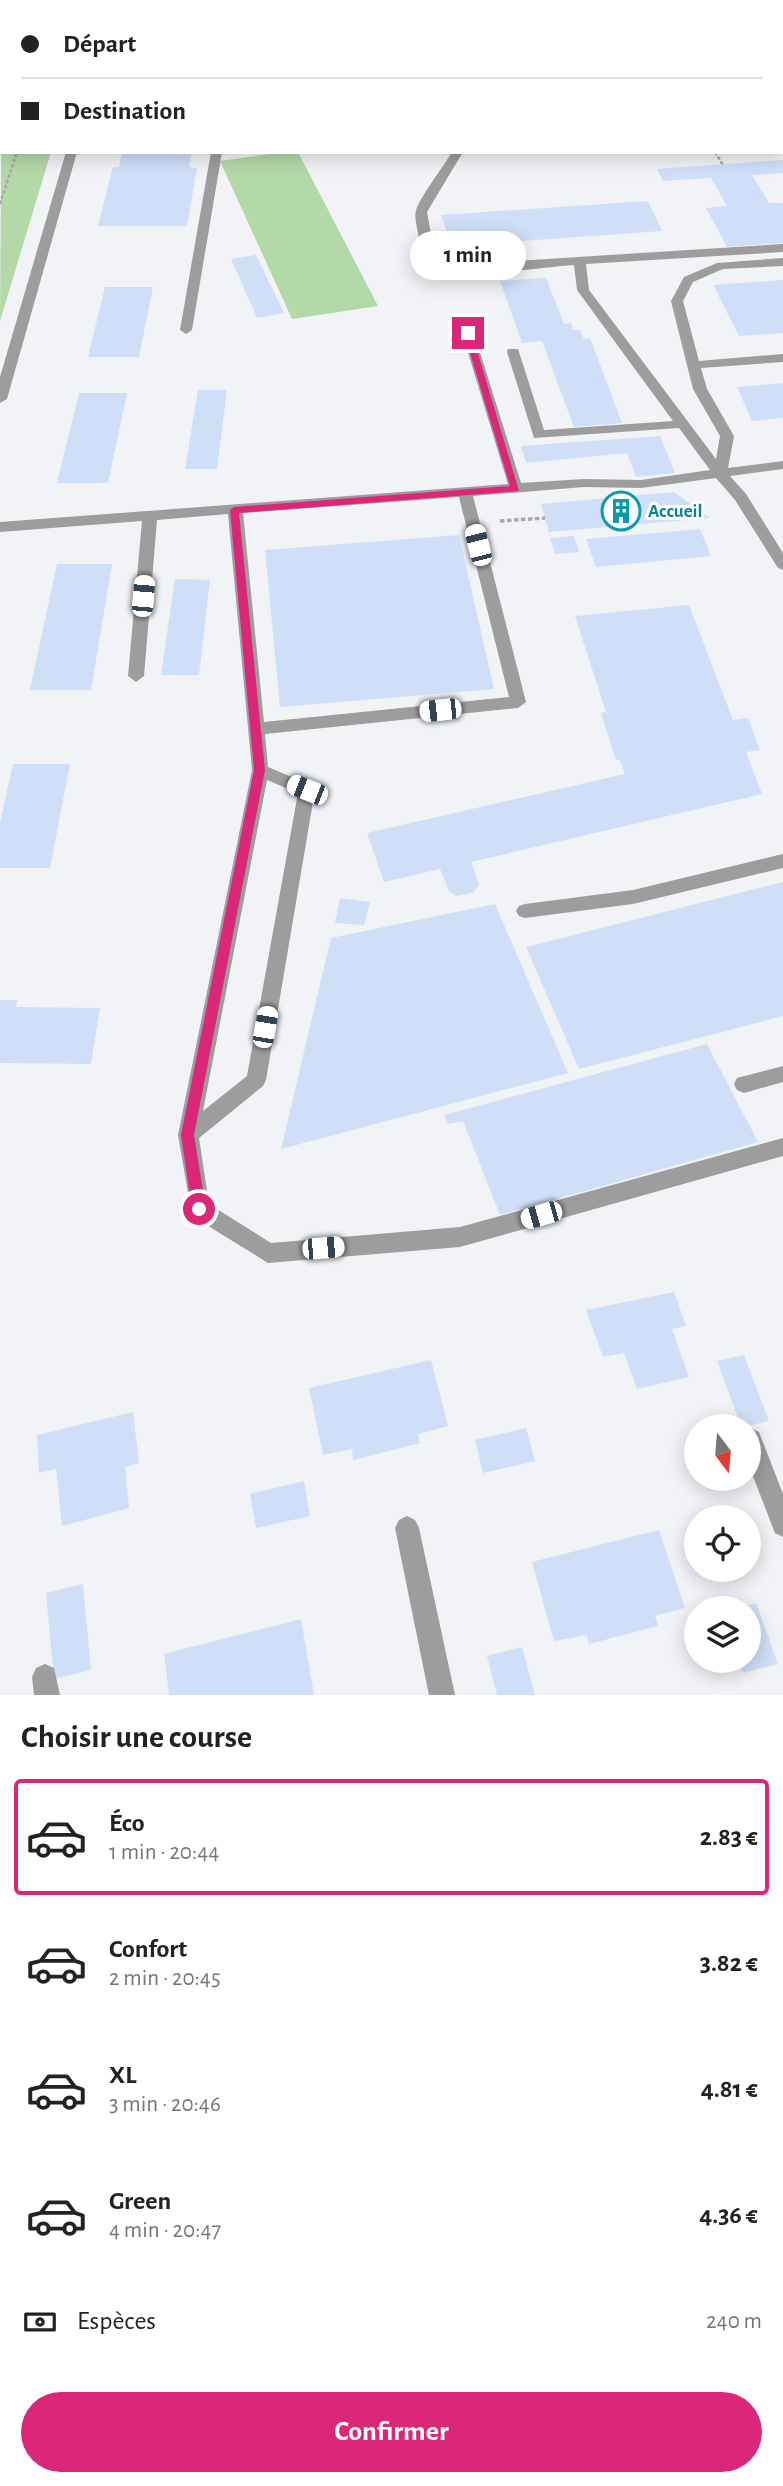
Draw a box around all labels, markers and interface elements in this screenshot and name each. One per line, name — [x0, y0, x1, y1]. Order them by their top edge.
text: Départ — [63, 31, 136, 57]
text: Destination — [63, 98, 186, 124]
callout: 1 min — [410, 232, 526, 280]
text: 1 min — [444, 244, 492, 267]
route end — [452, 317, 484, 349]
building icon: Accueil — [600, 490, 642, 532]
place label: Accueil — [648, 502, 703, 521]
car — [463, 522, 494, 568]
car — [131, 574, 156, 618]
car — [419, 697, 462, 723]
car — [284, 772, 331, 808]
car — [252, 1004, 279, 1050]
route start — [183, 1193, 215, 1225]
car — [518, 1199, 565, 1231]
car — [302, 1236, 345, 1260]
north arrow — [684, 1414, 761, 1491]
map controls — [684, 1414, 761, 1673]
button: locate — [684, 1505, 761, 1582]
button: layers — [684, 1596, 761, 1673]
text: Choisir une course — [21, 1721, 252, 1753]
icon: car — [25, 1806, 88, 1869]
text: Éco — [109, 1810, 145, 1836]
text: 2.83 € — [700, 1824, 758, 1850]
text: 1 min · 20:44 — [109, 1841, 219, 1864]
icon: car — [25, 1932, 88, 1995]
text: Confort — [109, 1936, 187, 1962]
text: 3.82 € — [700, 1950, 758, 1976]
text: 2 min · 20:45 — [109, 1967, 221, 1990]
icon: car — [25, 2058, 88, 2121]
text: XL — [109, 2062, 136, 2088]
text: 4.81 € — [701, 2076, 758, 2102]
text: 3 min · 20:46 — [109, 2093, 221, 2116]
icon: car — [25, 2184, 88, 2247]
text: Green — [109, 2188, 171, 2214]
text: 4.36 € — [699, 2202, 758, 2228]
text: 4 min · 20:47 — [109, 2219, 221, 2242]
icon: cash — [21, 2303, 59, 2341]
text: Espèces — [77, 2308, 156, 2334]
text: 240 m — [706, 2310, 762, 2333]
button: Confirmer — [21, 2392, 762, 2472]

